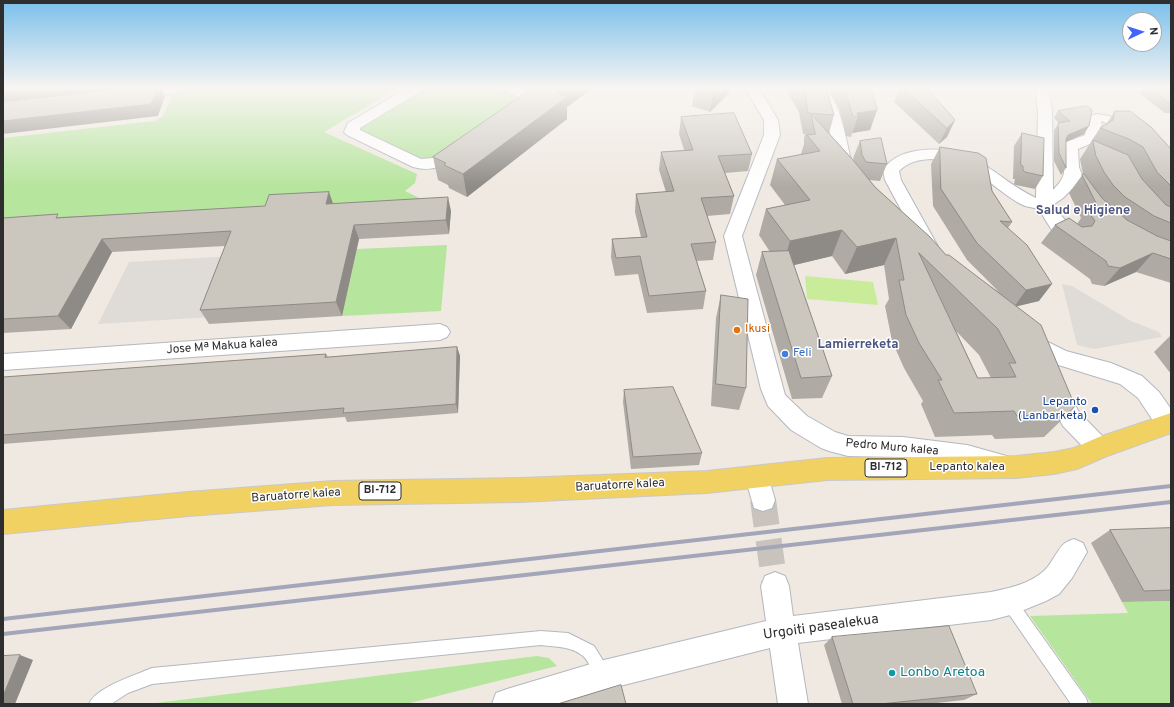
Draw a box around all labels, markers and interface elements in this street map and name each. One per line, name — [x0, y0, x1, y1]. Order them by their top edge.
north arrow — [1122, 12, 1162, 52]
text: N — [1146, 27, 1160, 36]
district label: Salud e Higiene — [1036, 203, 1130, 219]
place label: Ikusi — [745, 323, 770, 337]
marker: Ikusi — [732, 325, 742, 335]
street label: Jose Mª Makua kalea — [166, 336, 278, 358]
district label: Lamierreketa — [817, 337, 899, 353]
place label: Feli — [793, 347, 811, 361]
marker: Feli — [780, 349, 790, 359]
place label: Lepanto (Lanbarketa) — [1018, 396, 1087, 424]
marker: Lepanto (Lanbarketa) — [1090, 405, 1100, 415]
street label: Pedro Muro kalea — [845, 437, 939, 459]
road number: BI-712 — [865, 459, 907, 477]
street label: Lepanto kalea — [929, 461, 1005, 475]
street label: Baruatorre kalea — [575, 476, 665, 496]
road number: BI-712 — [359, 482, 401, 500]
street label: Baruatorre kalea — [251, 486, 341, 506]
street label: Urgoiti pasealekua — [762, 612, 880, 644]
place label: Lonbo Aretoa — [900, 665, 985, 681]
marker: Lonbo Aretoa — [887, 668, 897, 678]

